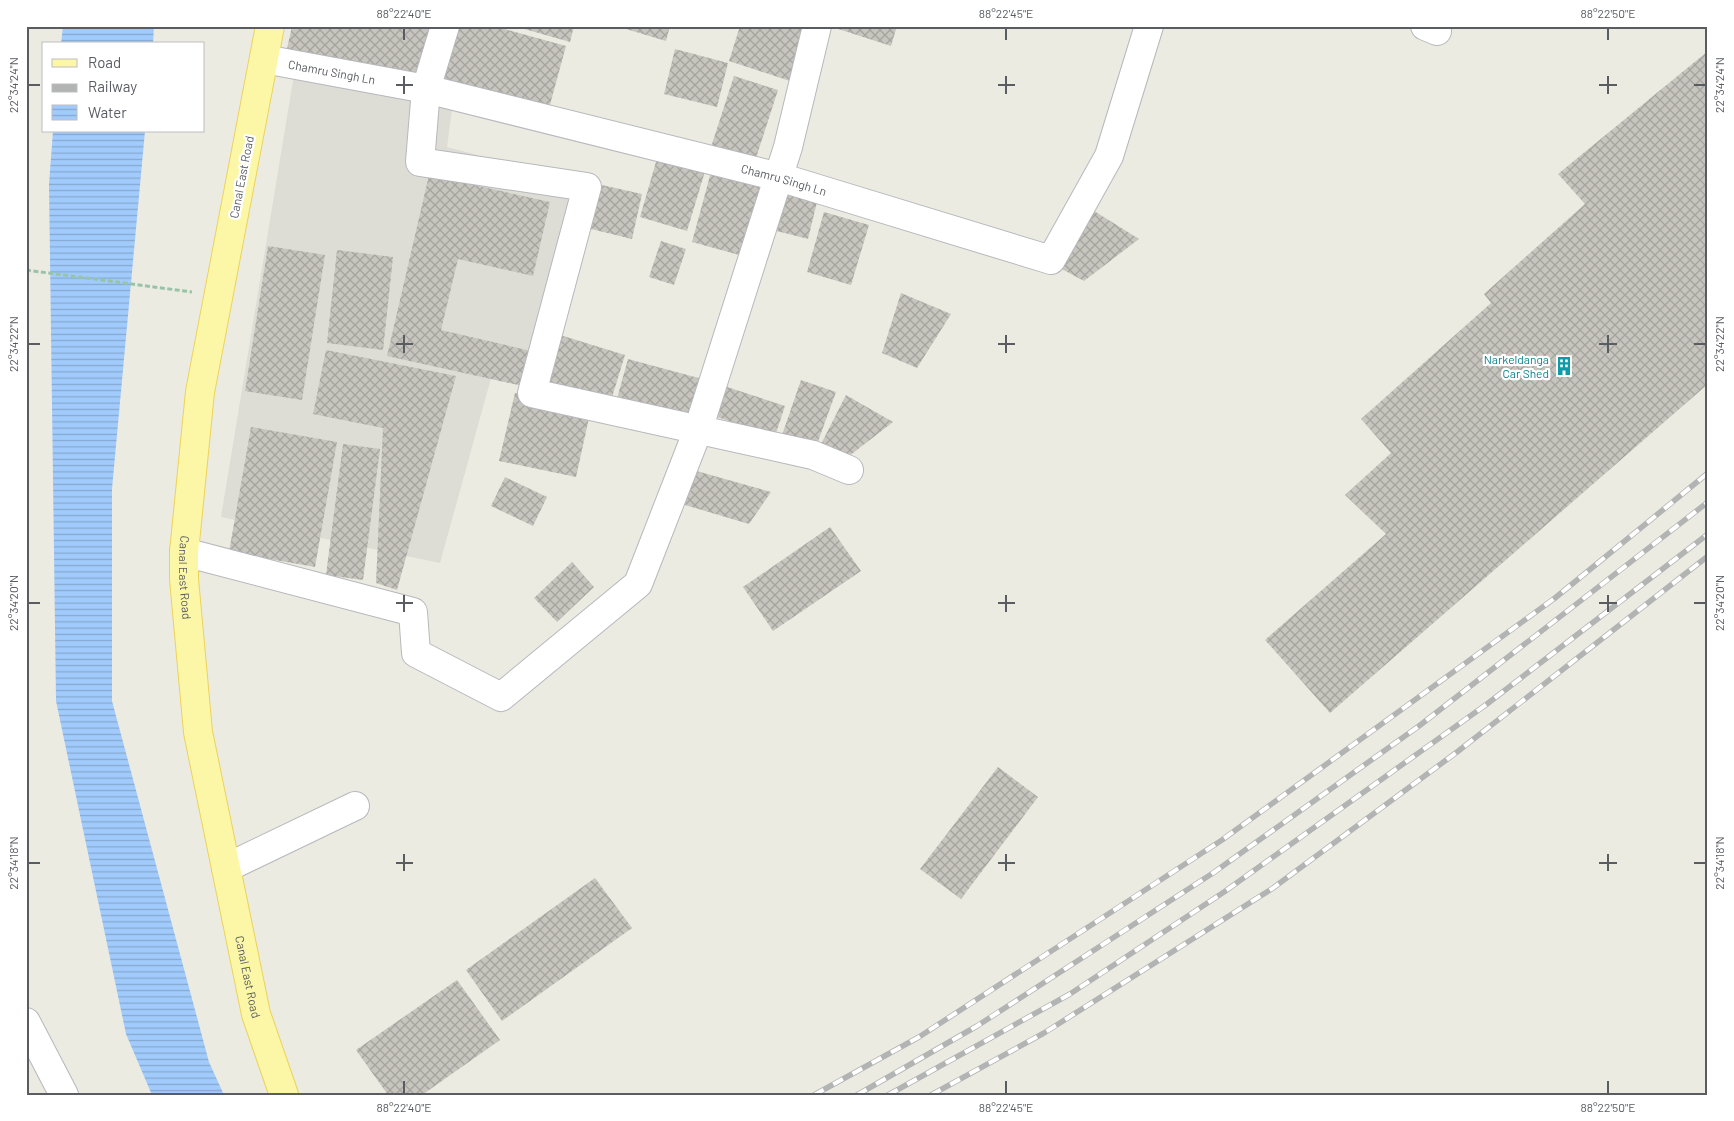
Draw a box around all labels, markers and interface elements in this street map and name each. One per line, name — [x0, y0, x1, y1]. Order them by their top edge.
text: 88°22'40"E — [376, 6, 432, 20]
text: 88°22'45"E — [979, 6, 1033, 20]
text: 88°22'50"E — [1581, 6, 1635, 20]
legend — [42, 42, 205, 132]
text: Road — [88, 53, 121, 71]
text: 22°34'24"N — [6, 57, 20, 113]
street label: Chamru Singh Ln — [287, 57, 376, 86]
text: 22°34'24"N — [1712, 57, 1726, 113]
text: Railway — [88, 77, 137, 95]
text: Water — [88, 103, 127, 121]
street label: Canal East Road — [226, 135, 256, 219]
street label: Chamru Singh Ln — [740, 161, 828, 198]
text: 22°34'22"N — [6, 316, 20, 372]
text: 22°34'22"N — [1712, 316, 1726, 372]
place label: Narkeldanga Car Shed — [1484, 352, 1549, 380]
building icon: Narkeldanga Car Shed — [1553, 355, 1575, 377]
street label: Canal East Road — [177, 535, 195, 620]
text: 22°34'20"N — [6, 575, 20, 631]
text: 22°34'20"N — [1712, 575, 1726, 631]
text: 22°34'18"N — [6, 836, 20, 890]
text: 22°34'18"N — [1712, 836, 1726, 890]
street label: Canal East Road — [233, 934, 264, 1020]
text: 88°22'40"E — [376, 1100, 432, 1114]
text: 88°22'45"E — [979, 1100, 1033, 1114]
text: 88°22'50"E — [1581, 1100, 1635, 1114]

